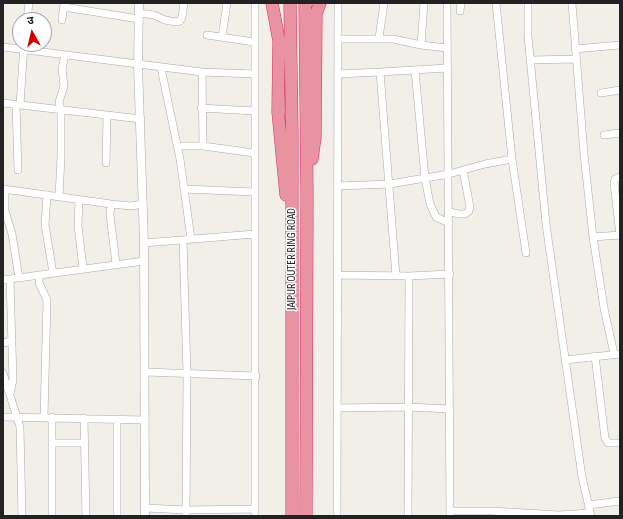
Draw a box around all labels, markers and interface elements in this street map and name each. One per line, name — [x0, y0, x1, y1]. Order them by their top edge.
north arrow — [12, 12, 52, 52]
text: उ — [26, 14, 34, 27]
street label: JAIPUR OUTER RING ROAD — [285, 208, 299, 310]

